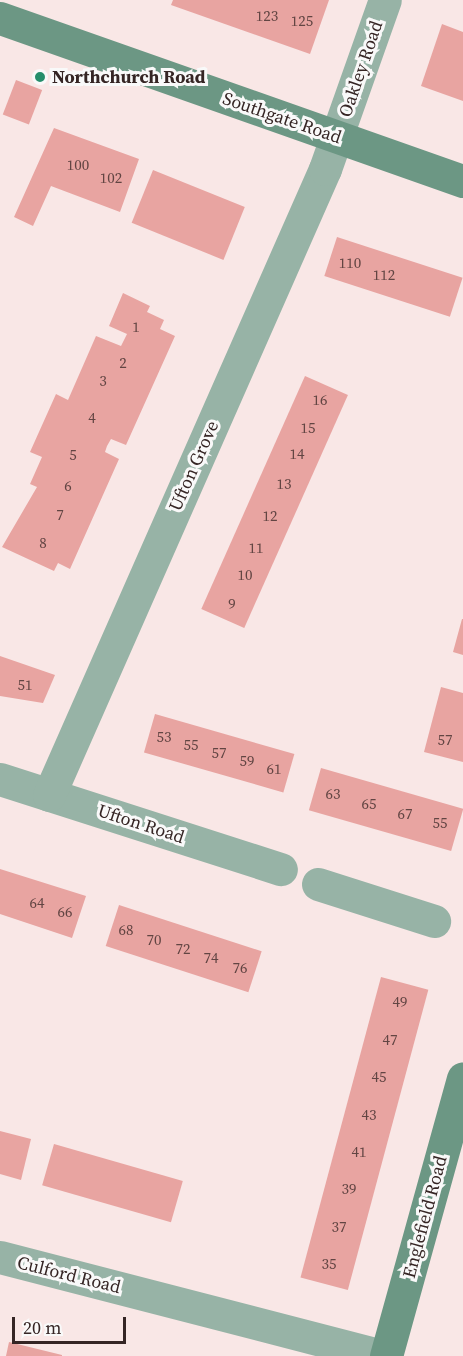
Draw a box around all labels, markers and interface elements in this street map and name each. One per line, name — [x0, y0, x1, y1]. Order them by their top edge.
house number: 123 — [256, 7, 278, 25]
house number: 125 — [291, 12, 313, 30]
street label: Oakley Road — [334, 18, 388, 120]
place label: Northchurch Road — [52, 66, 205, 88]
marker: Northchurch Road — [33, 70, 47, 84]
street label: Southgate Road — [220, 88, 344, 148]
house number: 100 — [67, 156, 89, 174]
house number: 102 — [100, 169, 122, 187]
house number: 110 — [339, 254, 361, 272]
house number: 112 — [373, 266, 395, 284]
house number: 1 — [132, 318, 140, 336]
house number: 2 — [119, 354, 127, 372]
house number: 3 — [99, 372, 107, 390]
house number: 16 — [313, 391, 327, 409]
house number: 4 — [88, 409, 96, 427]
street label: Ufton Grove — [164, 417, 224, 515]
house number: 15 — [301, 419, 315, 437]
house number: 14 — [290, 445, 304, 463]
house number: 5 — [69, 446, 77, 464]
house number: 13 — [277, 475, 291, 493]
house number: 6 — [64, 477, 72, 495]
house number: 7 — [56, 506, 64, 524]
house number: 12 — [263, 507, 277, 525]
house number: 8 — [39, 534, 47, 552]
house number: 11 — [249, 539, 263, 557]
house number: 10 — [238, 566, 252, 584]
house number: 9 — [228, 595, 236, 613]
house number: 51 — [18, 676, 32, 694]
house number: 53 — [157, 728, 171, 746]
house number: 57 — [438, 731, 452, 749]
house number: 55 — [184, 736, 198, 754]
house number: 57 — [212, 744, 226, 762]
house number: 59 — [240, 752, 254, 770]
house number: 61 — [267, 760, 281, 778]
house number: 63 — [326, 785, 340, 803]
house number: 65 — [362, 795, 376, 813]
street label: Ufton Road — [95, 800, 187, 848]
house number: 67 — [398, 805, 412, 823]
house number: 55 — [433, 814, 447, 832]
house number: 64 — [30, 894, 44, 912]
house number: 66 — [58, 903, 72, 921]
house number: 68 — [119, 921, 133, 939]
house number: 70 — [147, 931, 161, 949]
house number: 72 — [176, 940, 190, 958]
house number: 74 — [204, 949, 218, 967]
house number: 76 — [233, 959, 247, 977]
house number: 49 — [393, 993, 407, 1011]
house number: 47 — [383, 1031, 397, 1049]
house number: 45 — [372, 1068, 386, 1086]
house number: 43 — [362, 1106, 376, 1124]
house number: 41 — [352, 1143, 366, 1161]
street label: Englefield Road — [398, 1153, 452, 1281]
house number: 39 — [342, 1180, 356, 1198]
house number: 37 — [332, 1218, 346, 1236]
street label: Culford Road — [15, 1252, 123, 1298]
house number: 35 — [322, 1255, 336, 1273]
scale bar — [15, 1305, 129, 1343]
text: 20 m — [23, 1315, 61, 1340]

